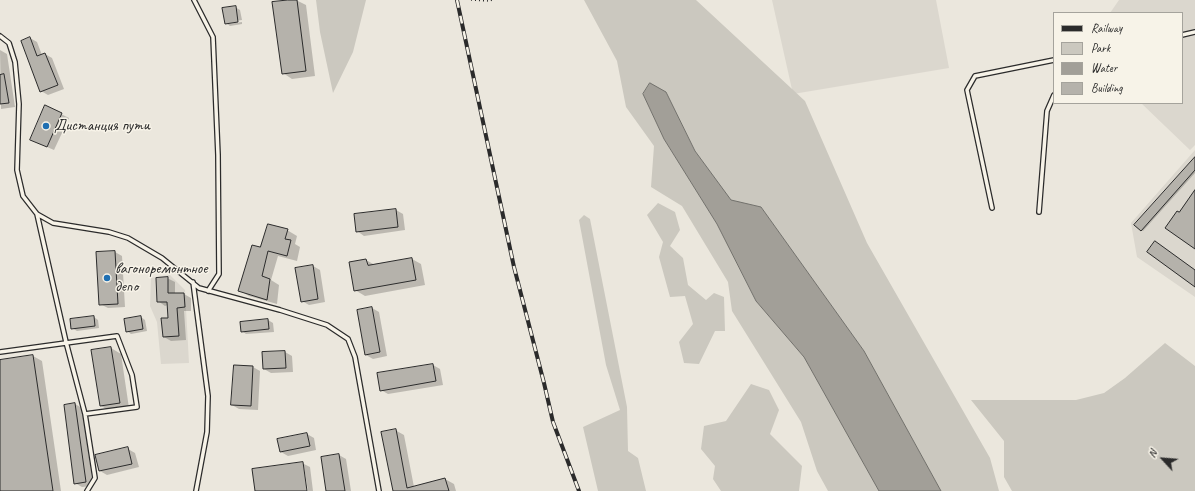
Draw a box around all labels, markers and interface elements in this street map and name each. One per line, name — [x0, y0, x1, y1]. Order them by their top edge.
legend — [1053, 12, 1183, 104]
text: Railway — [1091, 20, 1122, 36]
text: Park — [1091, 40, 1110, 56]
text: Water — [1091, 60, 1117, 76]
text: Building — [1091, 80, 1123, 96]
place label: Дистанция пути — [54, 116, 150, 136]
marker: Дистанция пути — [41, 121, 51, 131]
place label: вагоноремонтное депо — [115, 259, 207, 297]
marker: вагоноремонтное депо — [102, 273, 112, 283]
north arrow — [1143, 439, 1183, 479]
text: N — [1144, 448, 1160, 460]

